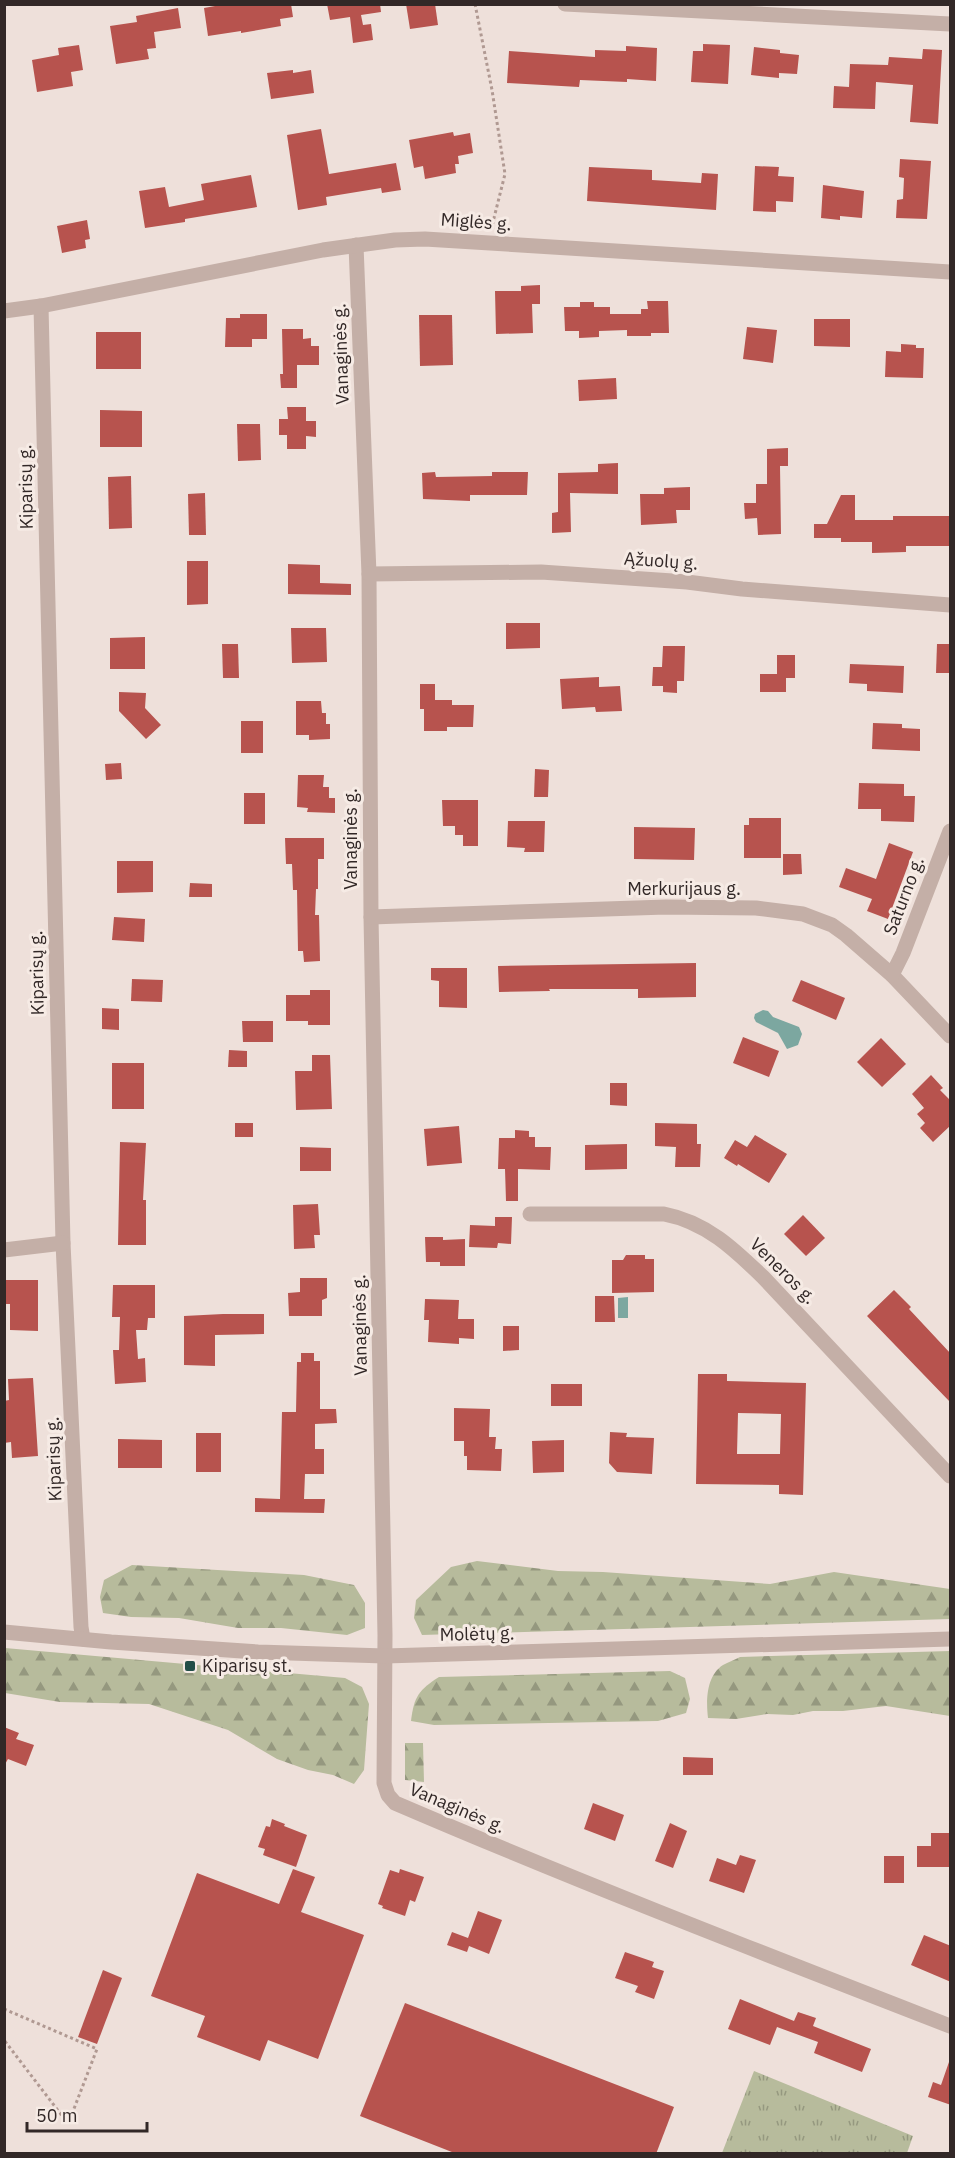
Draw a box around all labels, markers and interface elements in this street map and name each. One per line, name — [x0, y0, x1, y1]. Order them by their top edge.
street label: Miglės g. — [440, 208, 512, 235]
street label: Vanaginės g. — [327, 303, 354, 405]
street label: Kiparisų g. — [13, 444, 38, 530]
street label: Ąžuolų g. — [623, 546, 699, 575]
street label: Vanaginės g. — [339, 788, 362, 890]
street label: Saturno g. — [878, 853, 929, 938]
street label: Merkurijaus g. — [627, 877, 741, 900]
street label: Kiparisų g. — [24, 930, 49, 1016]
street label: Veneros g. — [745, 1233, 821, 1309]
street label: Vanaginės g. — [347, 1274, 372, 1376]
street label: Kiparisų g. — [41, 1416, 66, 1502]
street label: Molėtų g. — [439, 1621, 515, 1646]
place label: Kiparisų st. — [202, 1654, 292, 1677]
marker: Kiparisų st. — [183, 1659, 197, 1673]
street label: Vanaginės g. — [406, 1777, 508, 1838]
scale bar — [27, 2095, 147, 2133]
text: 50 m — [36, 2104, 78, 2127]

